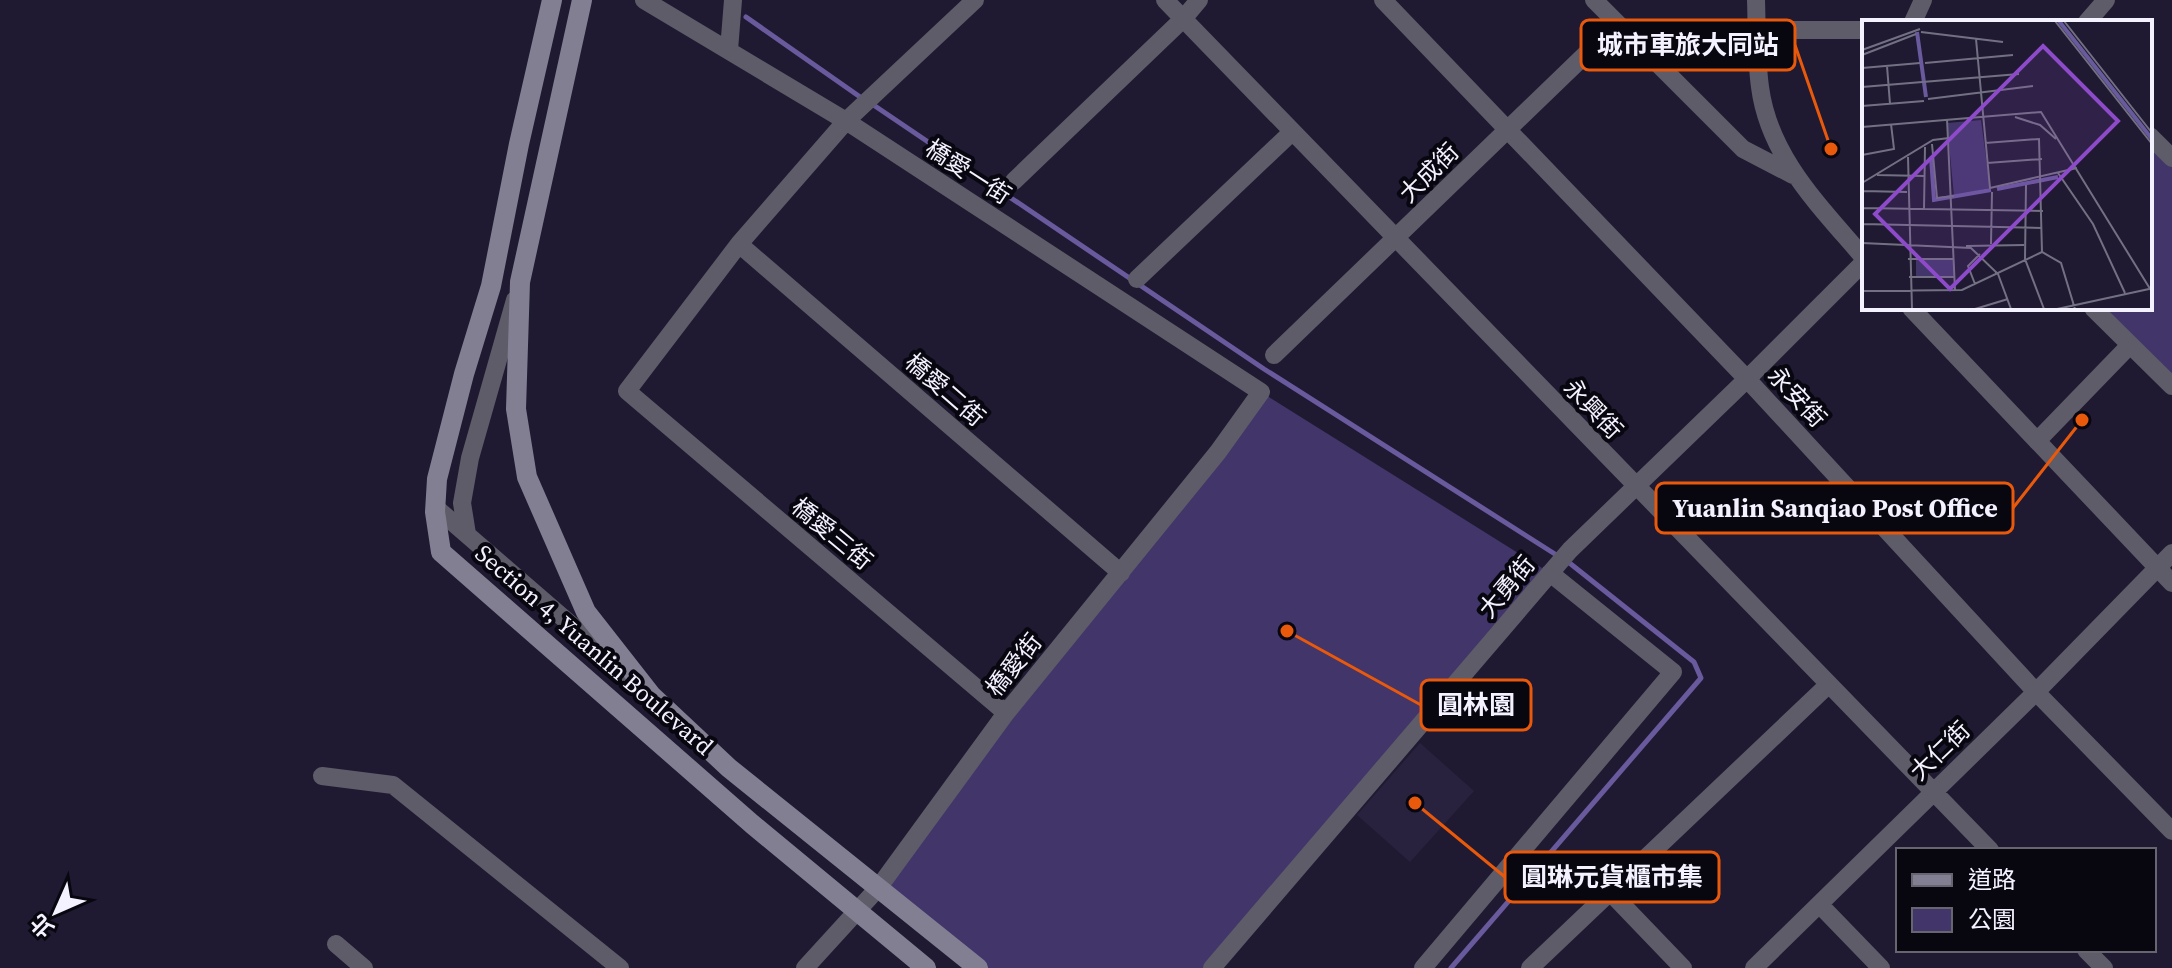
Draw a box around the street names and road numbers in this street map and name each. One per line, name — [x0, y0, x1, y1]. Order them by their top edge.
street label: 橋愛一街 — [919, 132, 1018, 212]
street label: 大成街 — [1392, 136, 1466, 210]
street label: 橋愛二街 — [898, 346, 992, 434]
street label: 永安街 — [1761, 359, 1834, 434]
street label: 永興街 — [1556, 371, 1630, 446]
street label: 橋愛三街 — [785, 490, 880, 577]
street label: Section 4, Yuanlin Boulevard — [468, 537, 721, 763]
street label: 大勇街 — [1471, 548, 1542, 625]
street label: 橋愛街 — [978, 626, 1049, 703]
street label: 大仁街 — [1902, 714, 1977, 788]

